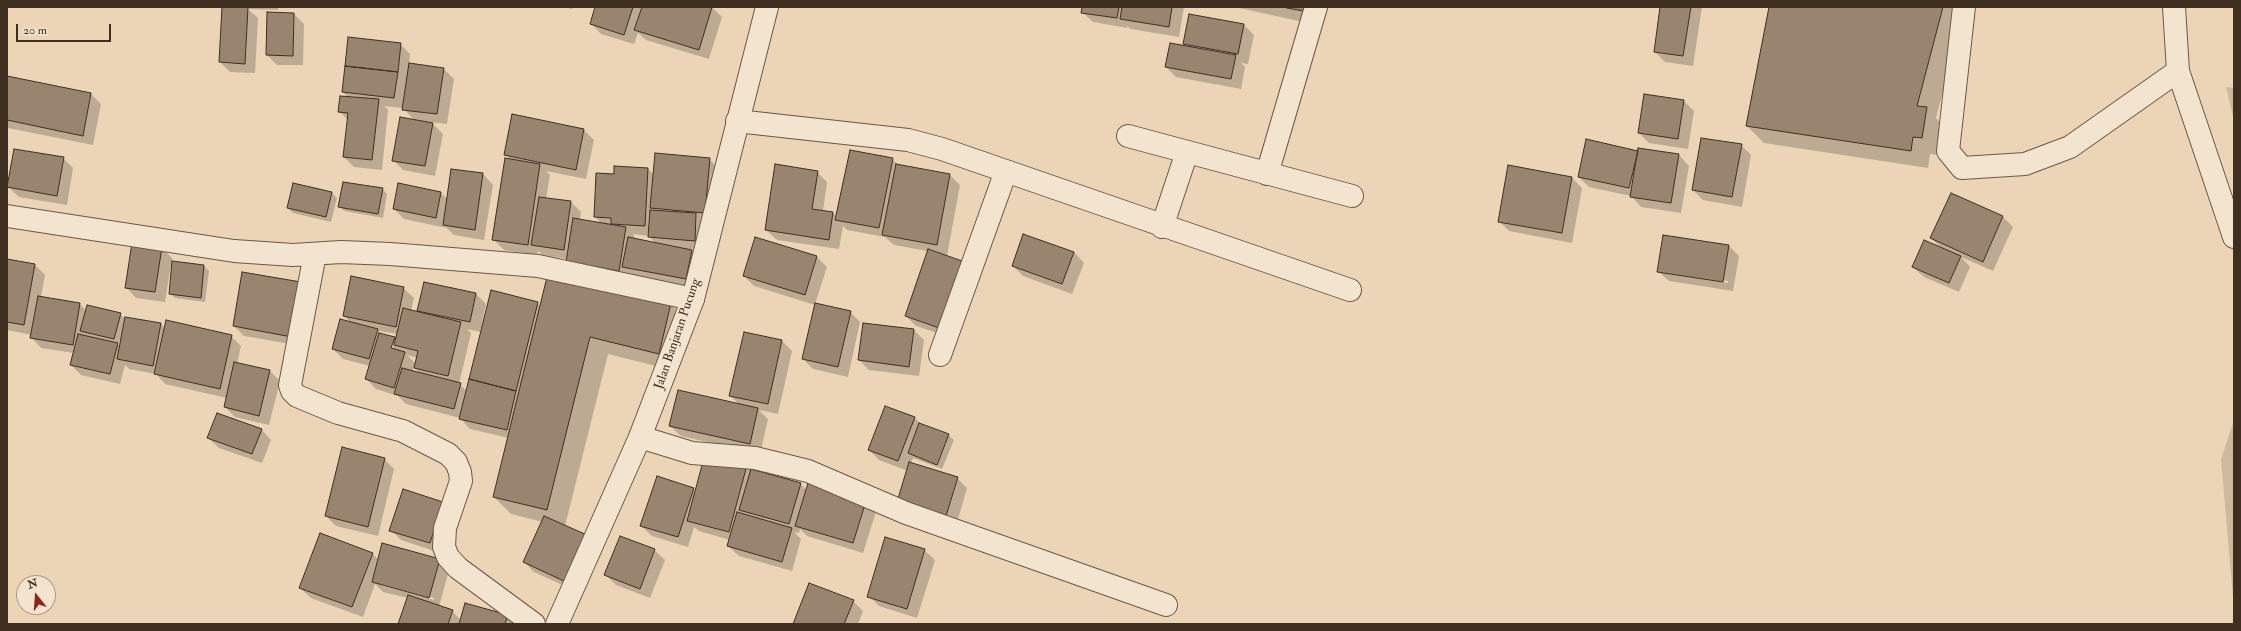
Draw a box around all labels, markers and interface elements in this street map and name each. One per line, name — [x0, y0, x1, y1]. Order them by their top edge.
scale bar — [18, 16, 113, 42]
text: 20 m — [23, 23, 47, 38]
street label: Jalan Banjaran Pucung — [652, 276, 704, 392]
north arrow — [16, 575, 56, 615]
text: N — [26, 576, 39, 592]

